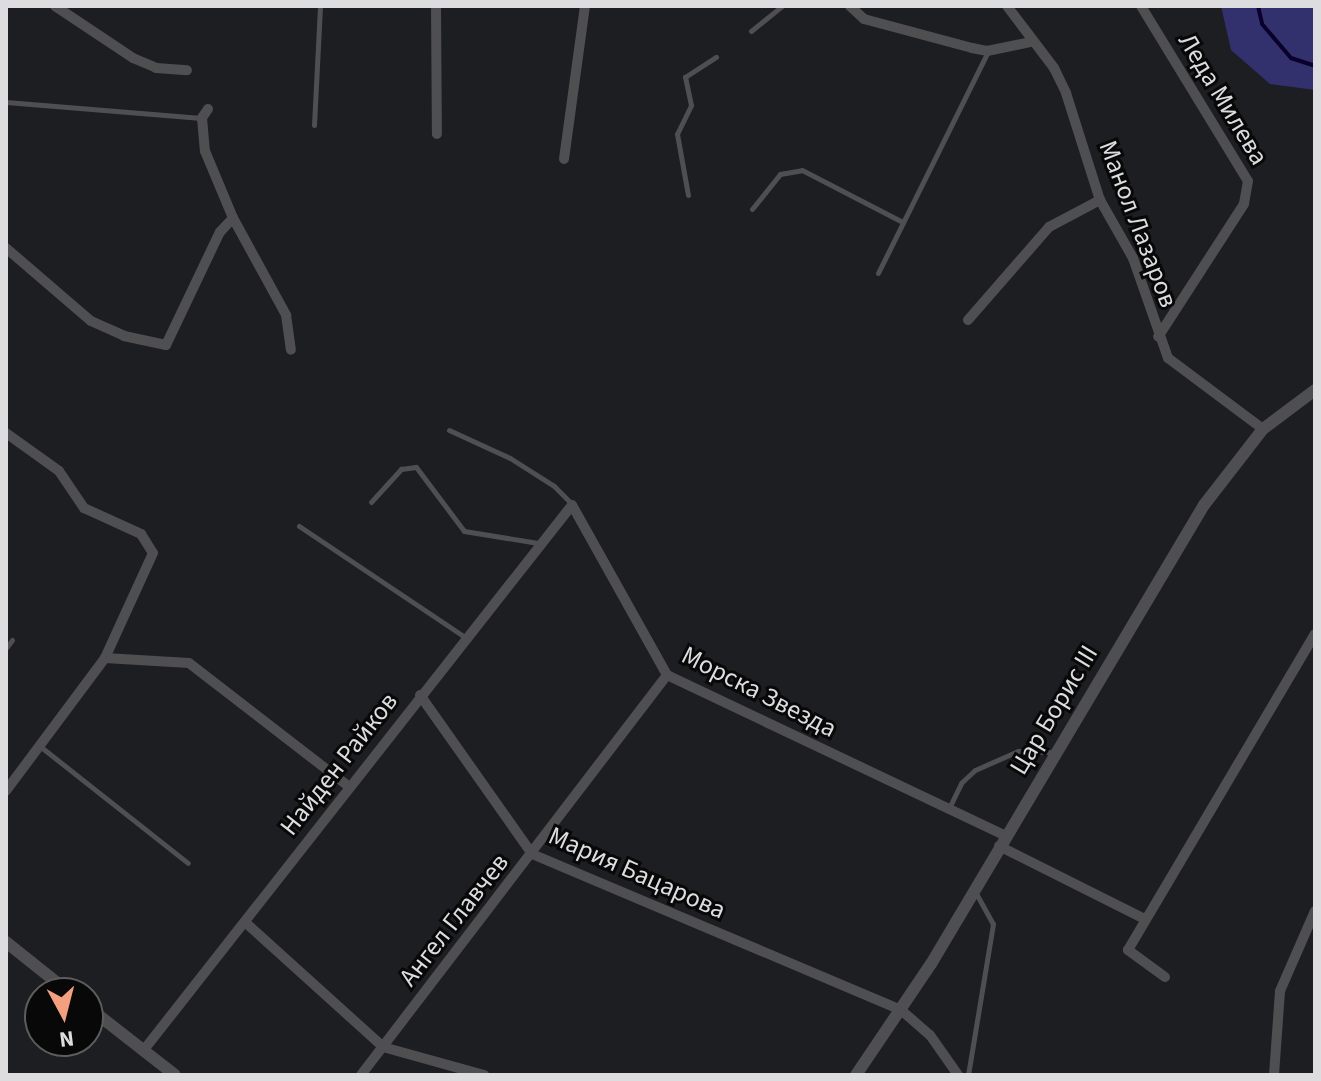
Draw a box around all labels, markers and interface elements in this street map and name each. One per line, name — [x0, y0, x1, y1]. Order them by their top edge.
street label: Леда Милева — [1171, 27, 1275, 171]
street label: Манол Лазаров — [1092, 136, 1184, 312]
street label: Морска Звезда — [676, 640, 842, 744]
street label: Цар Борис III — [1003, 640, 1105, 780]
street label: Найден Райков — [274, 686, 404, 842]
street label: Мария Бацарова — [544, 820, 730, 926]
street label: Ангел Главчев — [393, 848, 515, 992]
north arrow — [24, 977, 104, 1057]
text: N — [57, 1022, 76, 1056]

